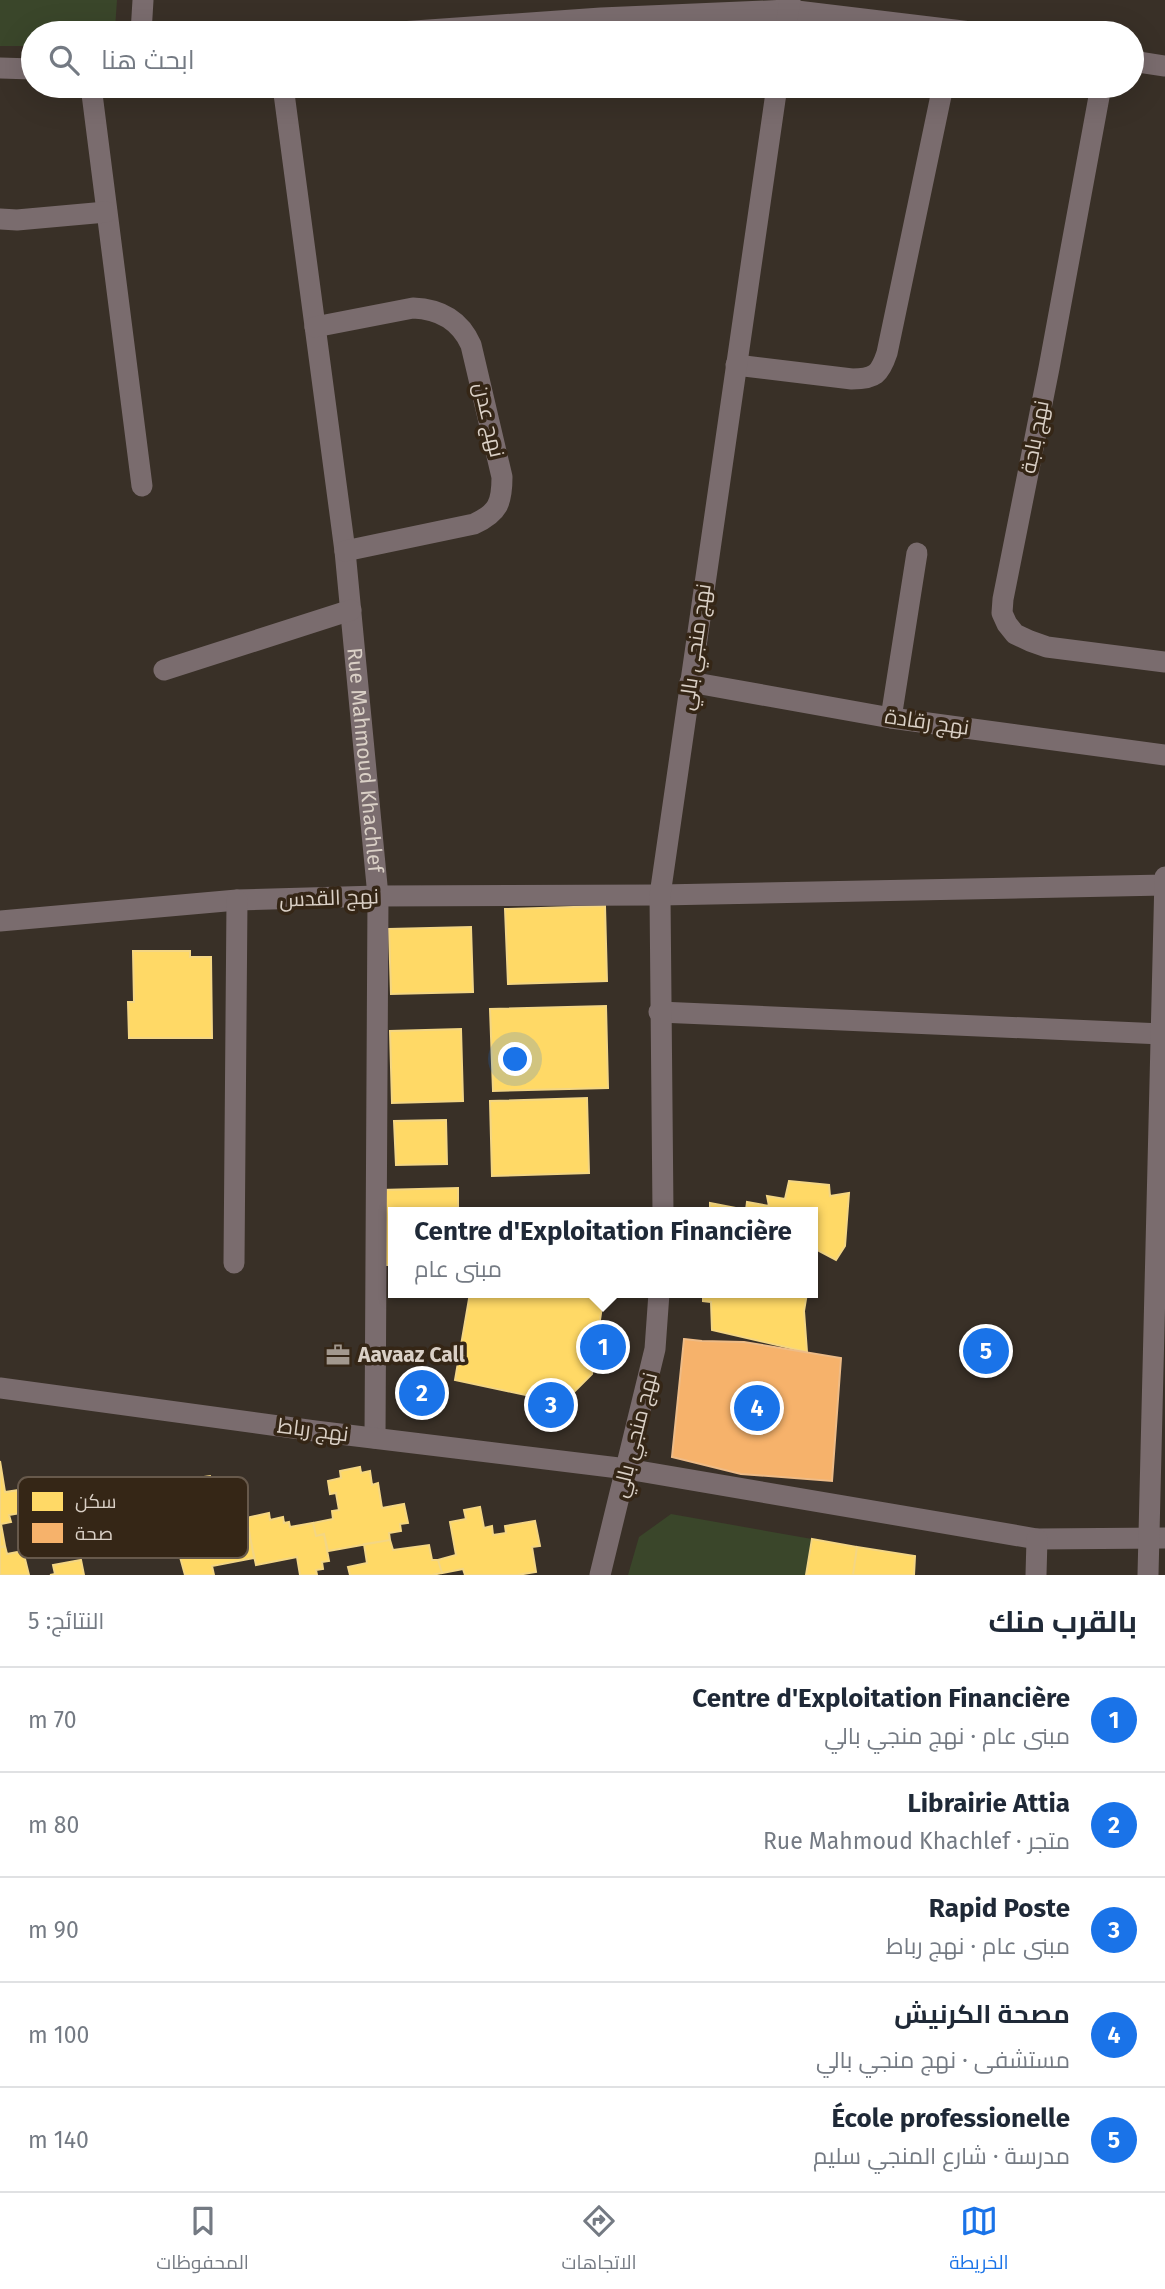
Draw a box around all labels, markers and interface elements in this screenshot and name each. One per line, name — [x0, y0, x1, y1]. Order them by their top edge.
search box — [21, 21, 1144, 98]
icon: search — [45, 41, 83, 79]
text: ابحث هنا — [101, 45, 195, 76]
street label: نهج عدن — [467, 380, 510, 460]
street label: نهج باجة — [1015, 398, 1056, 476]
street label: نهج منجي بالي — [673, 582, 720, 713]
street label: Rue Mahmoud Khachlef — [341, 646, 389, 875]
street label: نهج رقادة — [883, 703, 971, 742]
street label: نهج القدس — [279, 883, 379, 914]
your location — [498, 1042, 532, 1076]
popup — [388, 1207, 818, 1298]
text: Centre d'Exploitation Financière — [414, 1216, 792, 1247]
text: مبنى عام — [414, 1255, 502, 1283]
pin: 1 — [580, 1321, 626, 1373]
pin: 5 — [963, 1325, 1009, 1377]
office icon: Aavaaz Call — [324, 1341, 352, 1369]
place label: Aavaaz Call — [357, 1342, 466, 1368]
pin: 2 — [399, 1367, 445, 1419]
street label: نهج منجي بالي — [607, 1370, 666, 1501]
pin: 3 — [528, 1379, 574, 1431]
pin: 4 — [734, 1382, 780, 1434]
street label: نهج رباط — [276, 1413, 350, 1448]
legend — [18, 1477, 248, 1558]
text: سكن — [75, 1490, 117, 1513]
text: صحة — [75, 1522, 113, 1545]
text: بالقرب منك — [988, 1604, 1137, 1640]
text: النتائج: 5 — [28, 1607, 105, 1635]
text: Centre d'Exploitation Financière — [692, 1683, 1070, 1714]
text: 70 m — [28, 1706, 77, 1734]
text: 1 — [1109, 1706, 1119, 1734]
text: مبنى عام · نهج منجي بالي — [824, 1722, 1070, 1750]
text: Librairie Attia — [907, 1788, 1070, 1819]
text: 80 m — [28, 1811, 79, 1839]
text: 2 — [1108, 1811, 1120, 1839]
text: متجر · Rue Mahmoud Khachlef — [763, 1827, 1070, 1855]
text: Rapid Poste — [929, 1893, 1070, 1924]
text: 90 m — [28, 1916, 79, 1944]
text: 3 — [1108, 1916, 1120, 1944]
text: مبنى عام · نهج رباط — [886, 1932, 1070, 1960]
text: مصحة الكرنيش — [894, 1999, 1070, 2030]
text: 100 m — [28, 2021, 89, 2049]
text: 4 — [1108, 2021, 1121, 2049]
text: مستشفى · نهج منجي بالي — [816, 2046, 1070, 2074]
text: École professionelle — [831, 2103, 1070, 2134]
text: 140 m — [28, 2126, 89, 2154]
text: 5 — [1108, 2126, 1120, 2154]
text: مدرسة · شارع المنجي سليم — [813, 2142, 1070, 2170]
tab: المحفوظات — [156, 2202, 249, 2280]
tab: الاتجاهات — [561, 2202, 637, 2280]
tab: الخريطة — [949, 2202, 1009, 2280]

